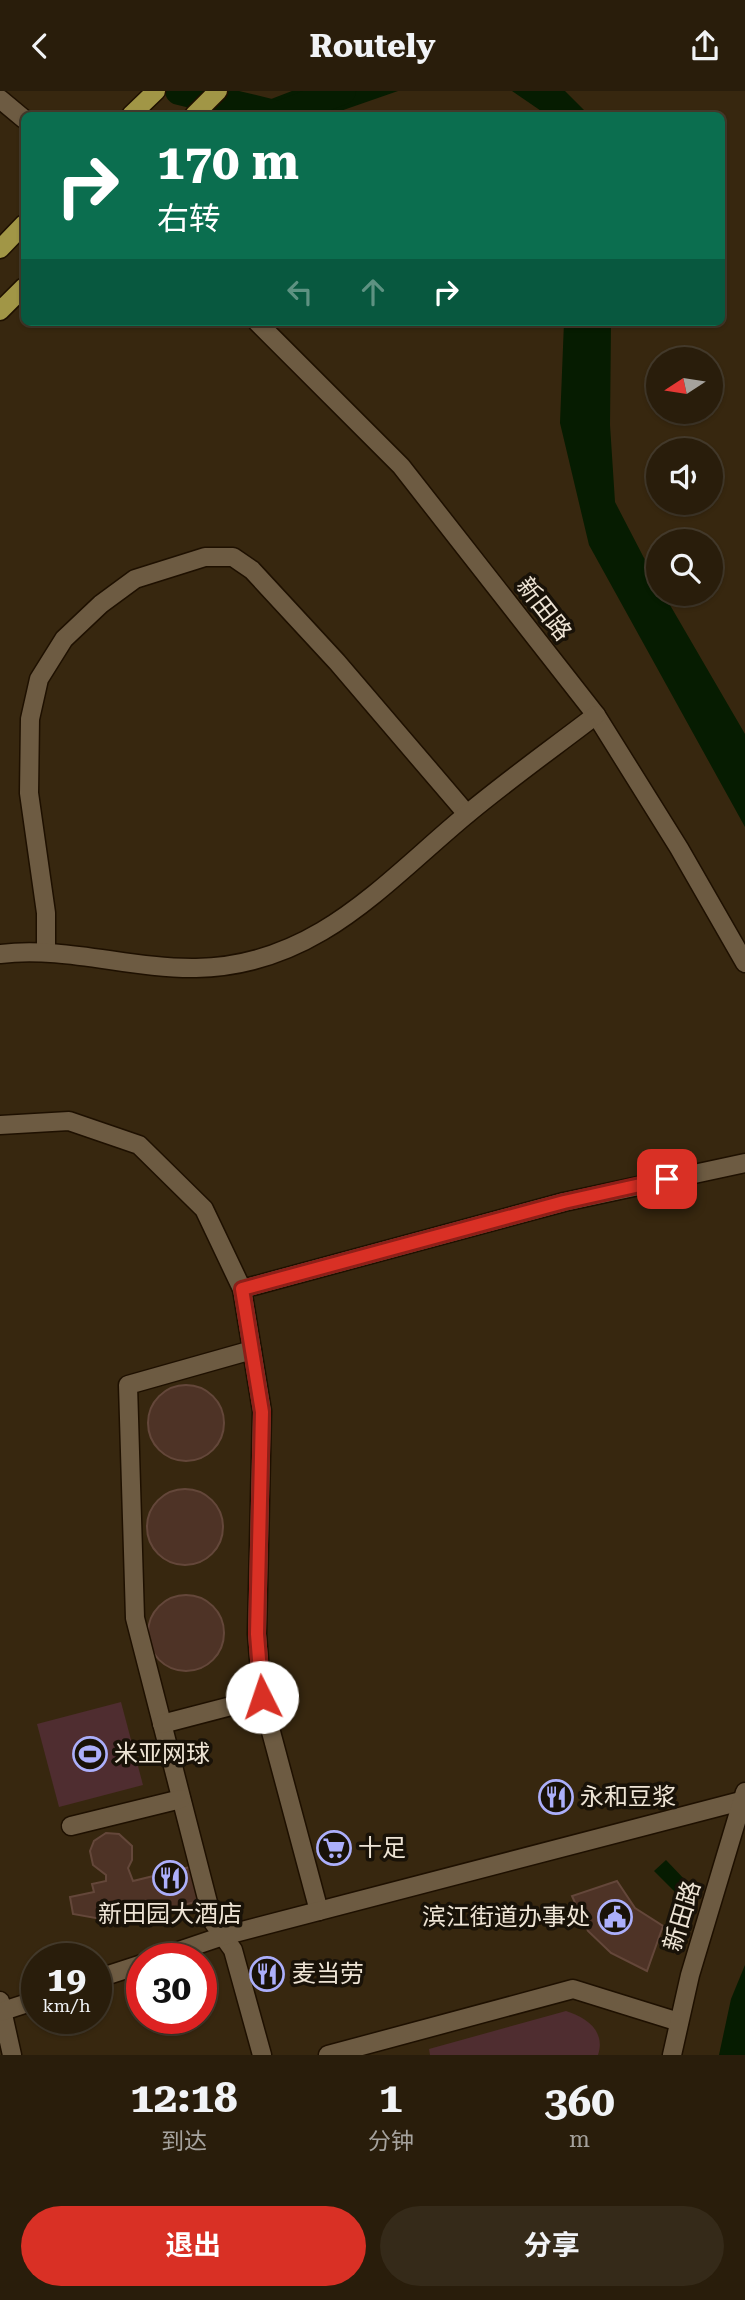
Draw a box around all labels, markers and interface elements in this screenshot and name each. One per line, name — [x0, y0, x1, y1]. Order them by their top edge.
icon: back — [21, 27, 59, 65]
text: Routely — [310, 27, 435, 65]
icon: share — [686, 27, 724, 65]
text: 170 m — [157, 134, 299, 191]
icon: right — [42, 140, 133, 231]
text: 右转 — [157, 200, 221, 238]
icon: left — [281, 273, 319, 311]
icon: ahead — [354, 273, 392, 311]
icon: right — [427, 273, 465, 311]
north arrow — [646, 347, 723, 423]
map controls — [646, 347, 723, 606]
button: sound — [646, 438, 723, 515]
button: search — [646, 529, 723, 606]
street label: 新田路 — [511, 572, 577, 646]
pin — [637, 1149, 697, 1209]
icon: arrive — [648, 1160, 686, 1198]
position arrow — [225, 1660, 299, 1734]
sports icon: 米亚网球 — [71, 1735, 109, 1773]
place label: 米亚网球 — [114, 1740, 210, 1768]
restaurant icon: 永和豆浆 — [537, 1778, 575, 1816]
place label: 永和豆浆 — [580, 1783, 676, 1811]
supermarket icon: 十足 — [315, 1829, 353, 1867]
place label: 十足 — [358, 1834, 406, 1862]
restaurant icon: 新田园大酒店 — [151, 1859, 189, 1897]
street label: 新田路 — [658, 1877, 706, 1955]
public building icon: 滨江街道办事处 — [596, 1898, 634, 1936]
place label: 新田园大酒店 — [98, 1900, 242, 1928]
place label: 滨江街道办事处 — [422, 1903, 590, 1931]
speed limit sign: 30 — [126, 1943, 217, 2034]
restaurant icon: 麦当劳 — [248, 1955, 286, 1993]
text: 19 — [47, 1959, 86, 2000]
place label: 麦当劳 — [292, 1960, 364, 1988]
text: km/h — [42, 1995, 91, 2016]
text: 12:18 — [130, 2073, 238, 2122]
text: 1 — [379, 2073, 403, 2122]
text: 360 — [544, 2077, 615, 2126]
text: m — [569, 2126, 590, 2153]
text: 到达 — [161, 2128, 207, 2155]
text: 分钟 — [368, 2128, 414, 2155]
button: 退出 — [21, 2206, 366, 2286]
button: 分享 — [380, 2206, 724, 2286]

